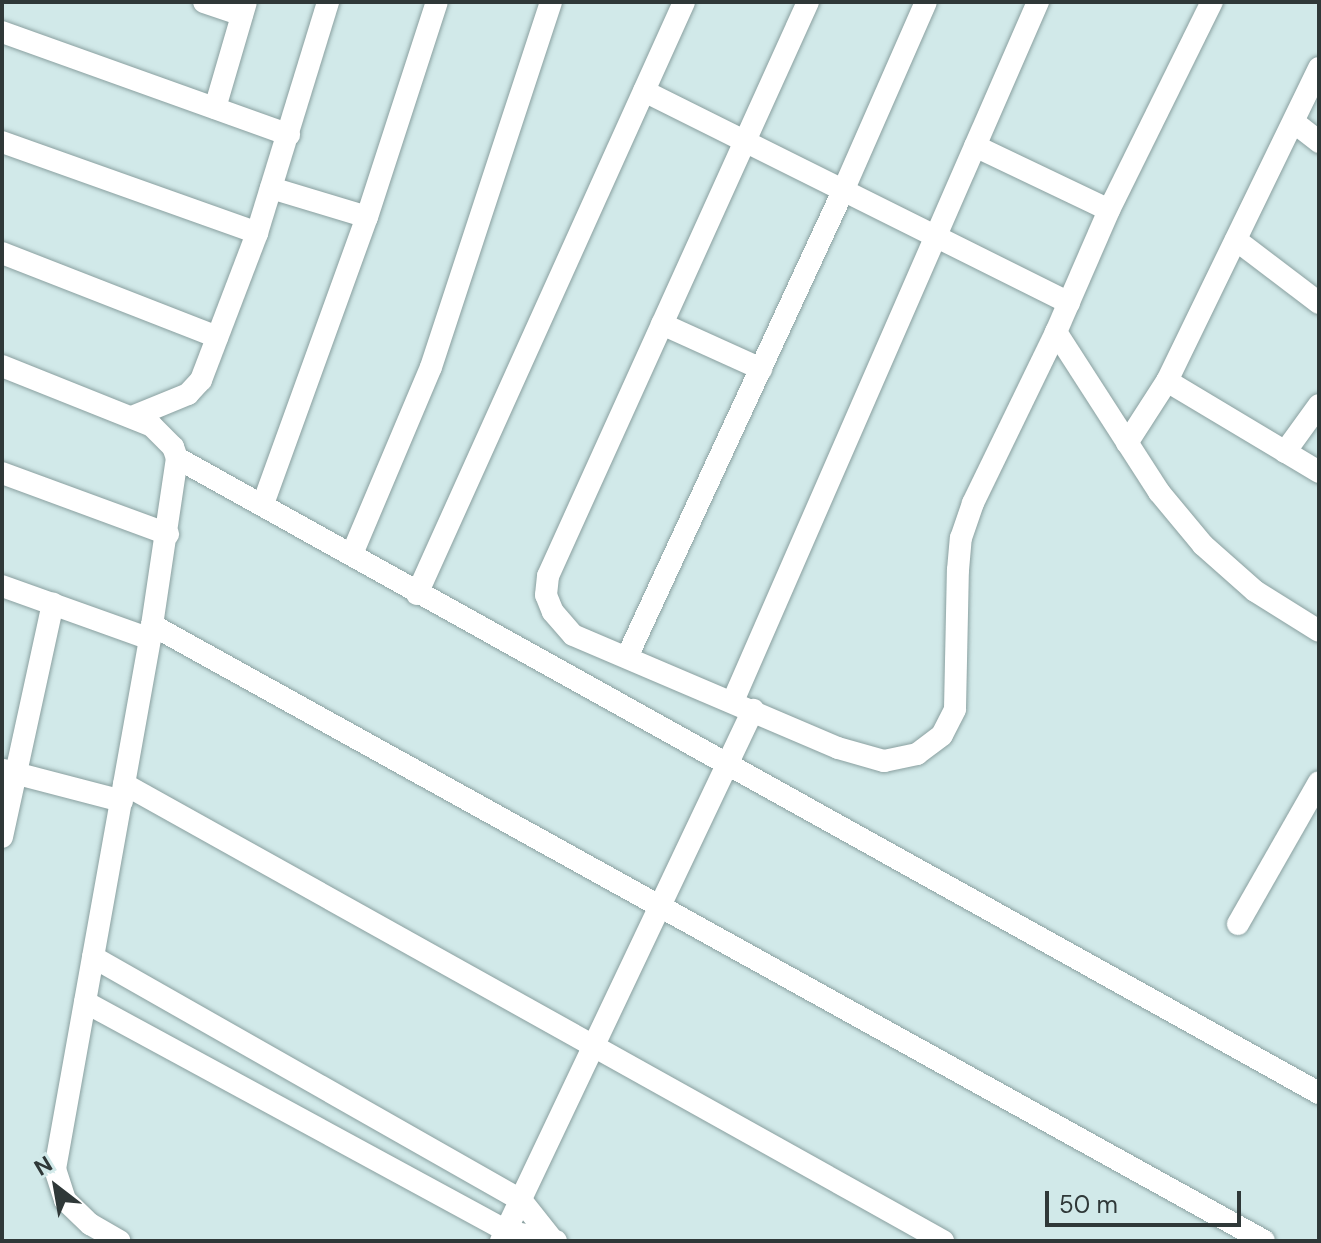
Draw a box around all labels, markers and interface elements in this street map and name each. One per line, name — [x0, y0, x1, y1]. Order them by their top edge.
north arrow — [16, 1147, 96, 1227]
text: N — [29, 1149, 58, 1183]
scale bar — [1049, 1175, 1245, 1225]
text: 50 m — [1059, 1189, 1118, 1220]

